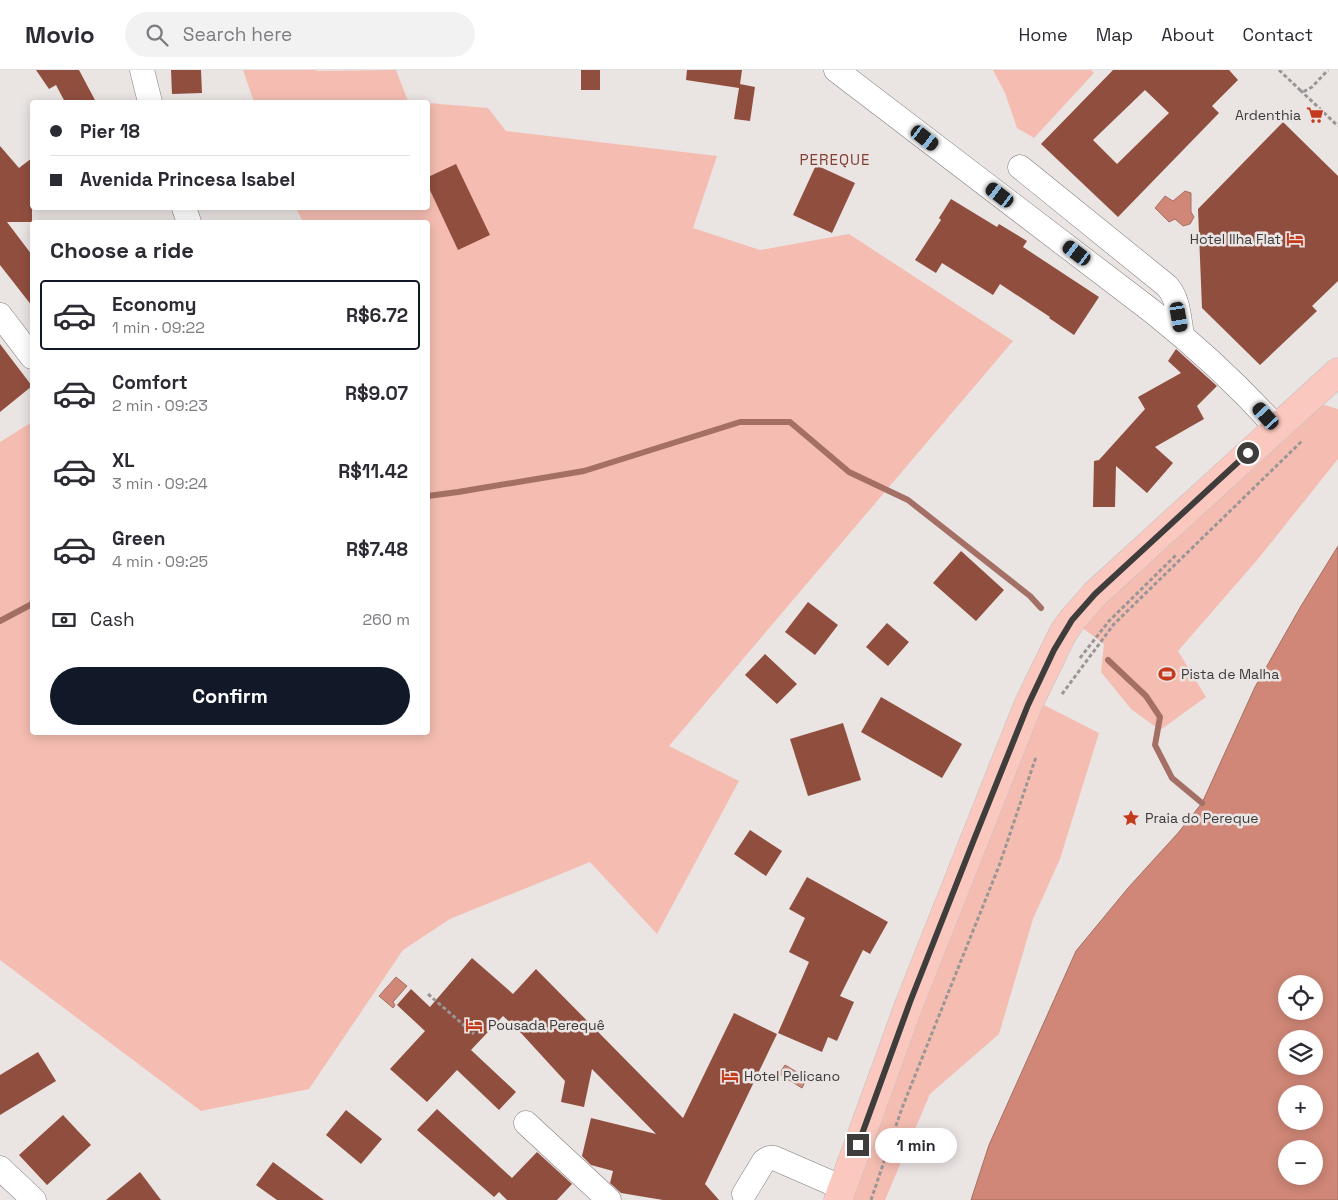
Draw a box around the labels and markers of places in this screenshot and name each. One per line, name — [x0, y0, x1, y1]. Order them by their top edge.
supermarket icon: Ardenthia — [1305, 105, 1325, 125]
place label: Ardenthia — [1235, 106, 1301, 124]
hotel icon: Hotel Ilha Flat — [1285, 229, 1305, 249]
place label: Hotel Ilha Flat — [1190, 230, 1281, 248]
sports icon: Pista de Malha — [1157, 664, 1177, 684]
place label: Pista de Malha — [1181, 665, 1279, 683]
place icon: Praia do Pereque — [1121, 808, 1141, 828]
place label: Praia do Pereque — [1145, 809, 1259, 827]
hotel icon: Pousada Perequê — [464, 1015, 484, 1035]
place label: Pousada Perequê — [488, 1016, 605, 1034]
hotel icon: Hotel Pelicano — [720, 1066, 740, 1086]
place label: Hotel Pelicano — [744, 1067, 840, 1085]

